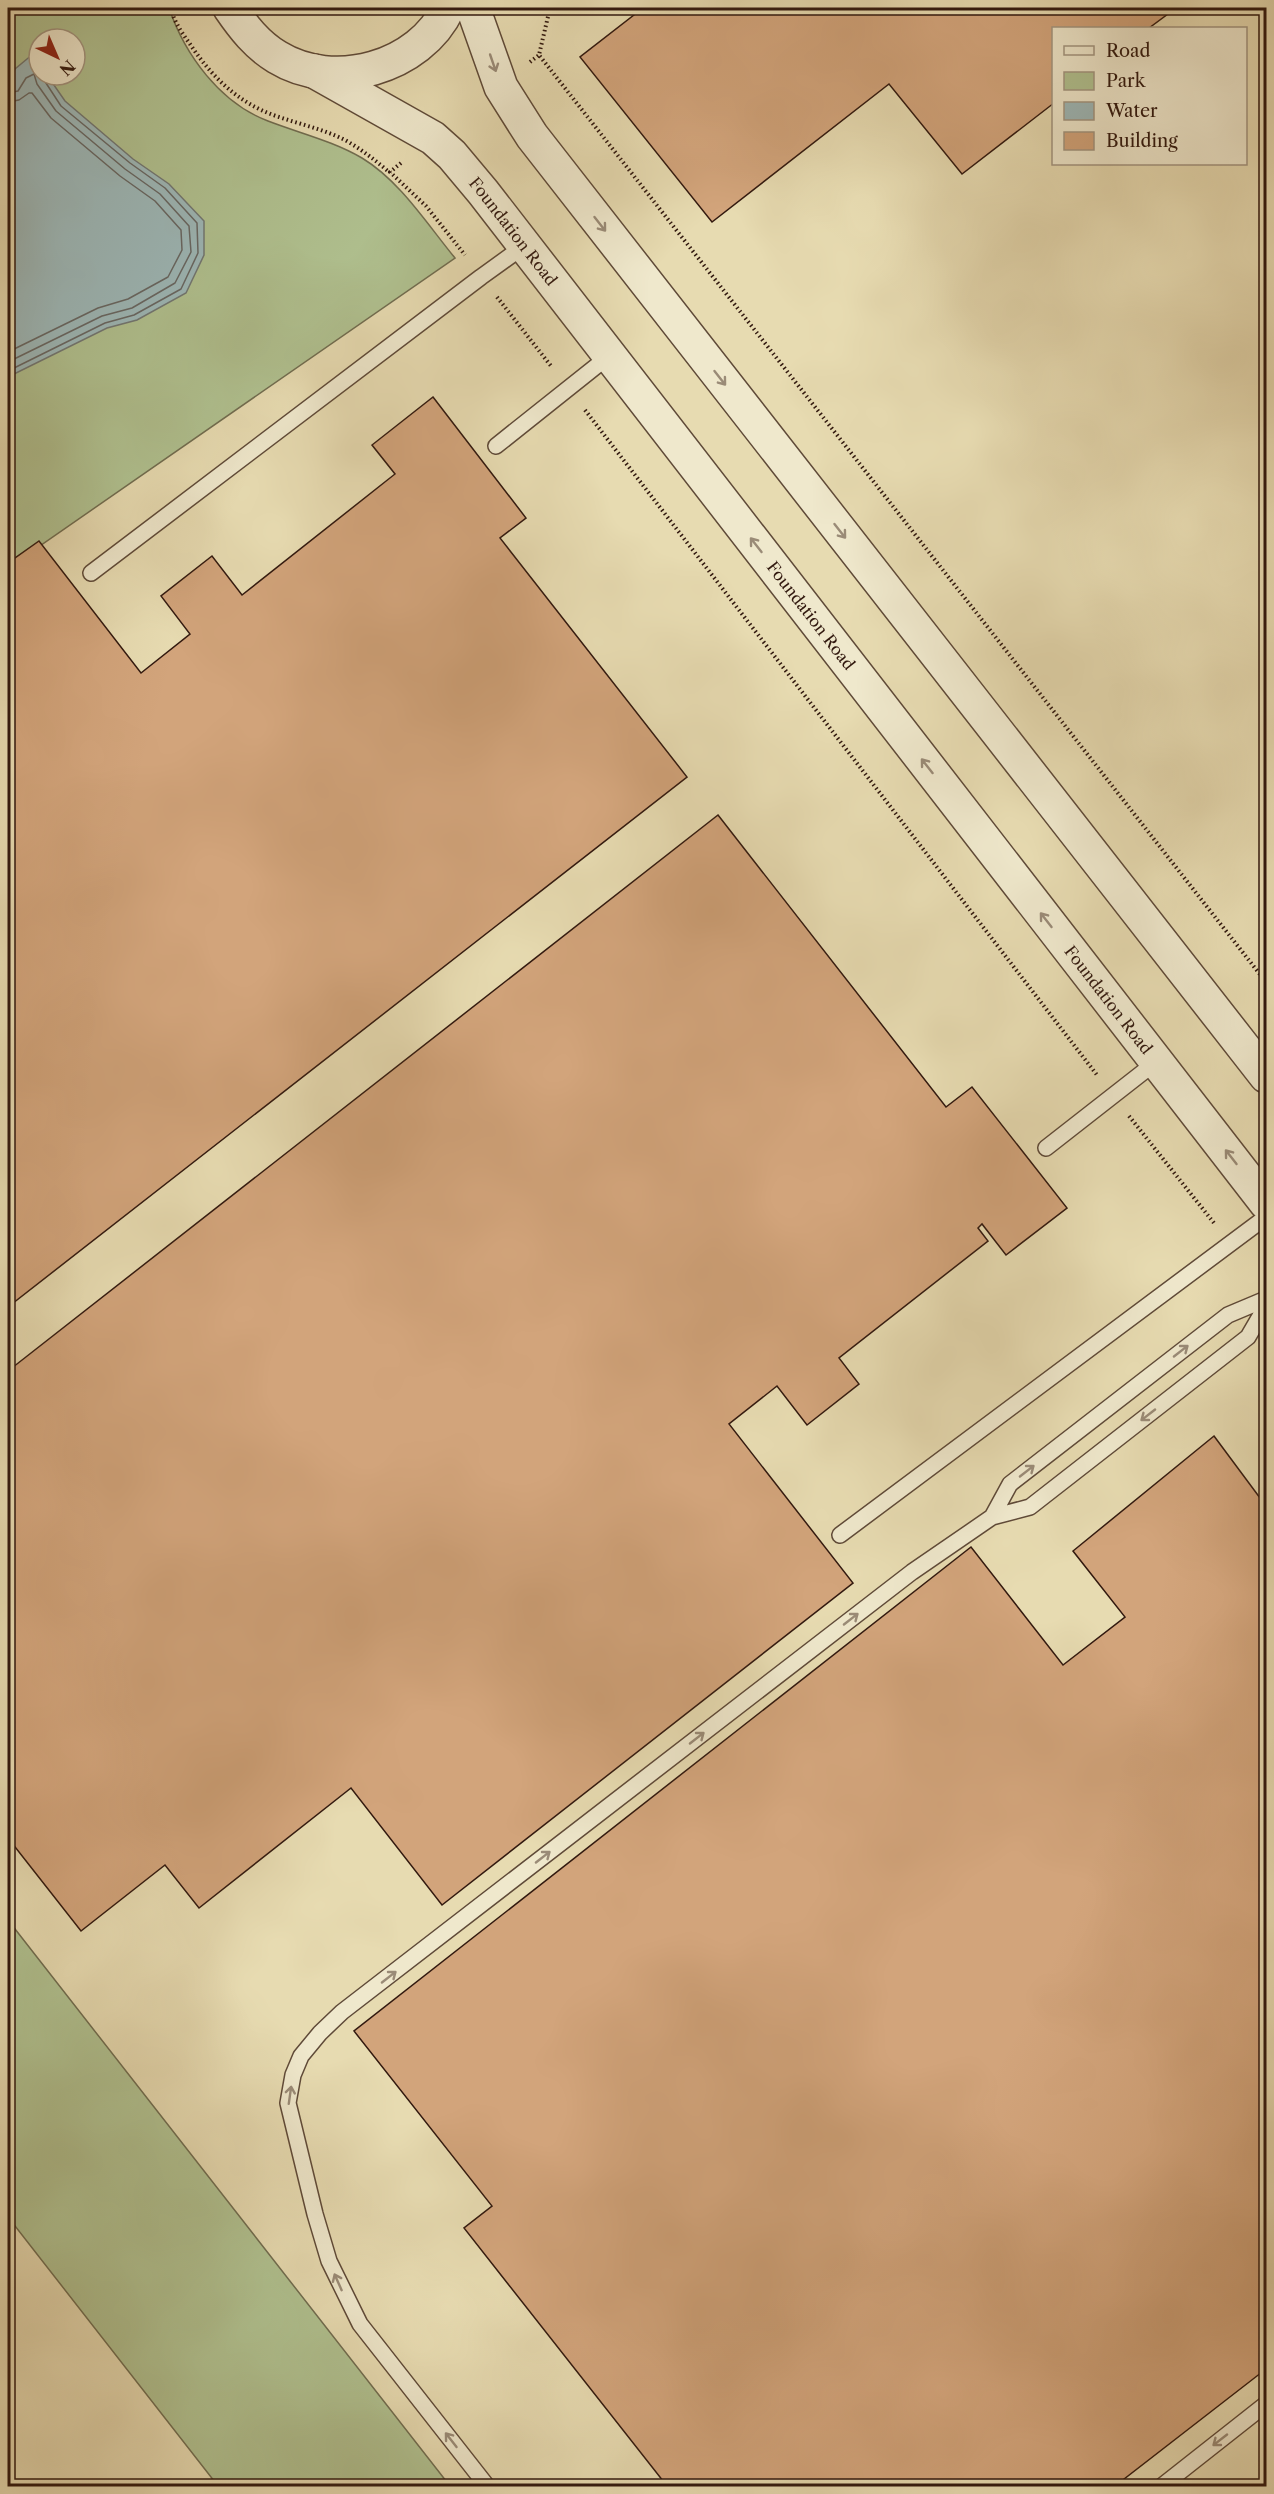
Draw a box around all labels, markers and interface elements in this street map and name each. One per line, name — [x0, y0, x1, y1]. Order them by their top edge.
north arrow — [27, 27, 87, 87]
legend — [1052, 27, 1247, 165]
text: Road — [1106, 40, 1151, 62]
one-way arrow — [488, 53, 499, 71]
text: N — [55, 56, 79, 80]
text: Park — [1106, 70, 1147, 92]
text: Water — [1105, 100, 1158, 122]
text: Building — [1106, 130, 1178, 152]
street label: Foundation Road — [465, 173, 562, 290]
one-way arrow — [593, 216, 606, 232]
one-way arrow — [714, 369, 727, 385]
one-way arrow — [834, 523, 847, 539]
one-way arrow — [750, 538, 762, 554]
street label: Foundation Road — [763, 557, 859, 674]
one-way arrow — [921, 758, 934, 774]
one-way arrow — [1040, 912, 1053, 928]
street label: Foundation Road — [1060, 941, 1157, 1058]
one-way arrow — [1224, 1149, 1237, 1165]
one-way arrow — [1173, 1345, 1189, 1358]
one-way arrow — [1140, 1409, 1156, 1422]
one-way arrow — [1019, 1465, 1035, 1478]
one-way arrow — [843, 1612, 859, 1625]
one-way arrow — [689, 1732, 705, 1745]
one-way arrow — [535, 1851, 551, 1864]
one-way arrow — [380, 1970, 396, 1983]
one-way arrow — [285, 2085, 296, 2105]
one-way arrow — [332, 2274, 344, 2292]
one-way arrow — [445, 2433, 458, 2449]
one-way arrow — [1213, 2434, 1229, 2447]

